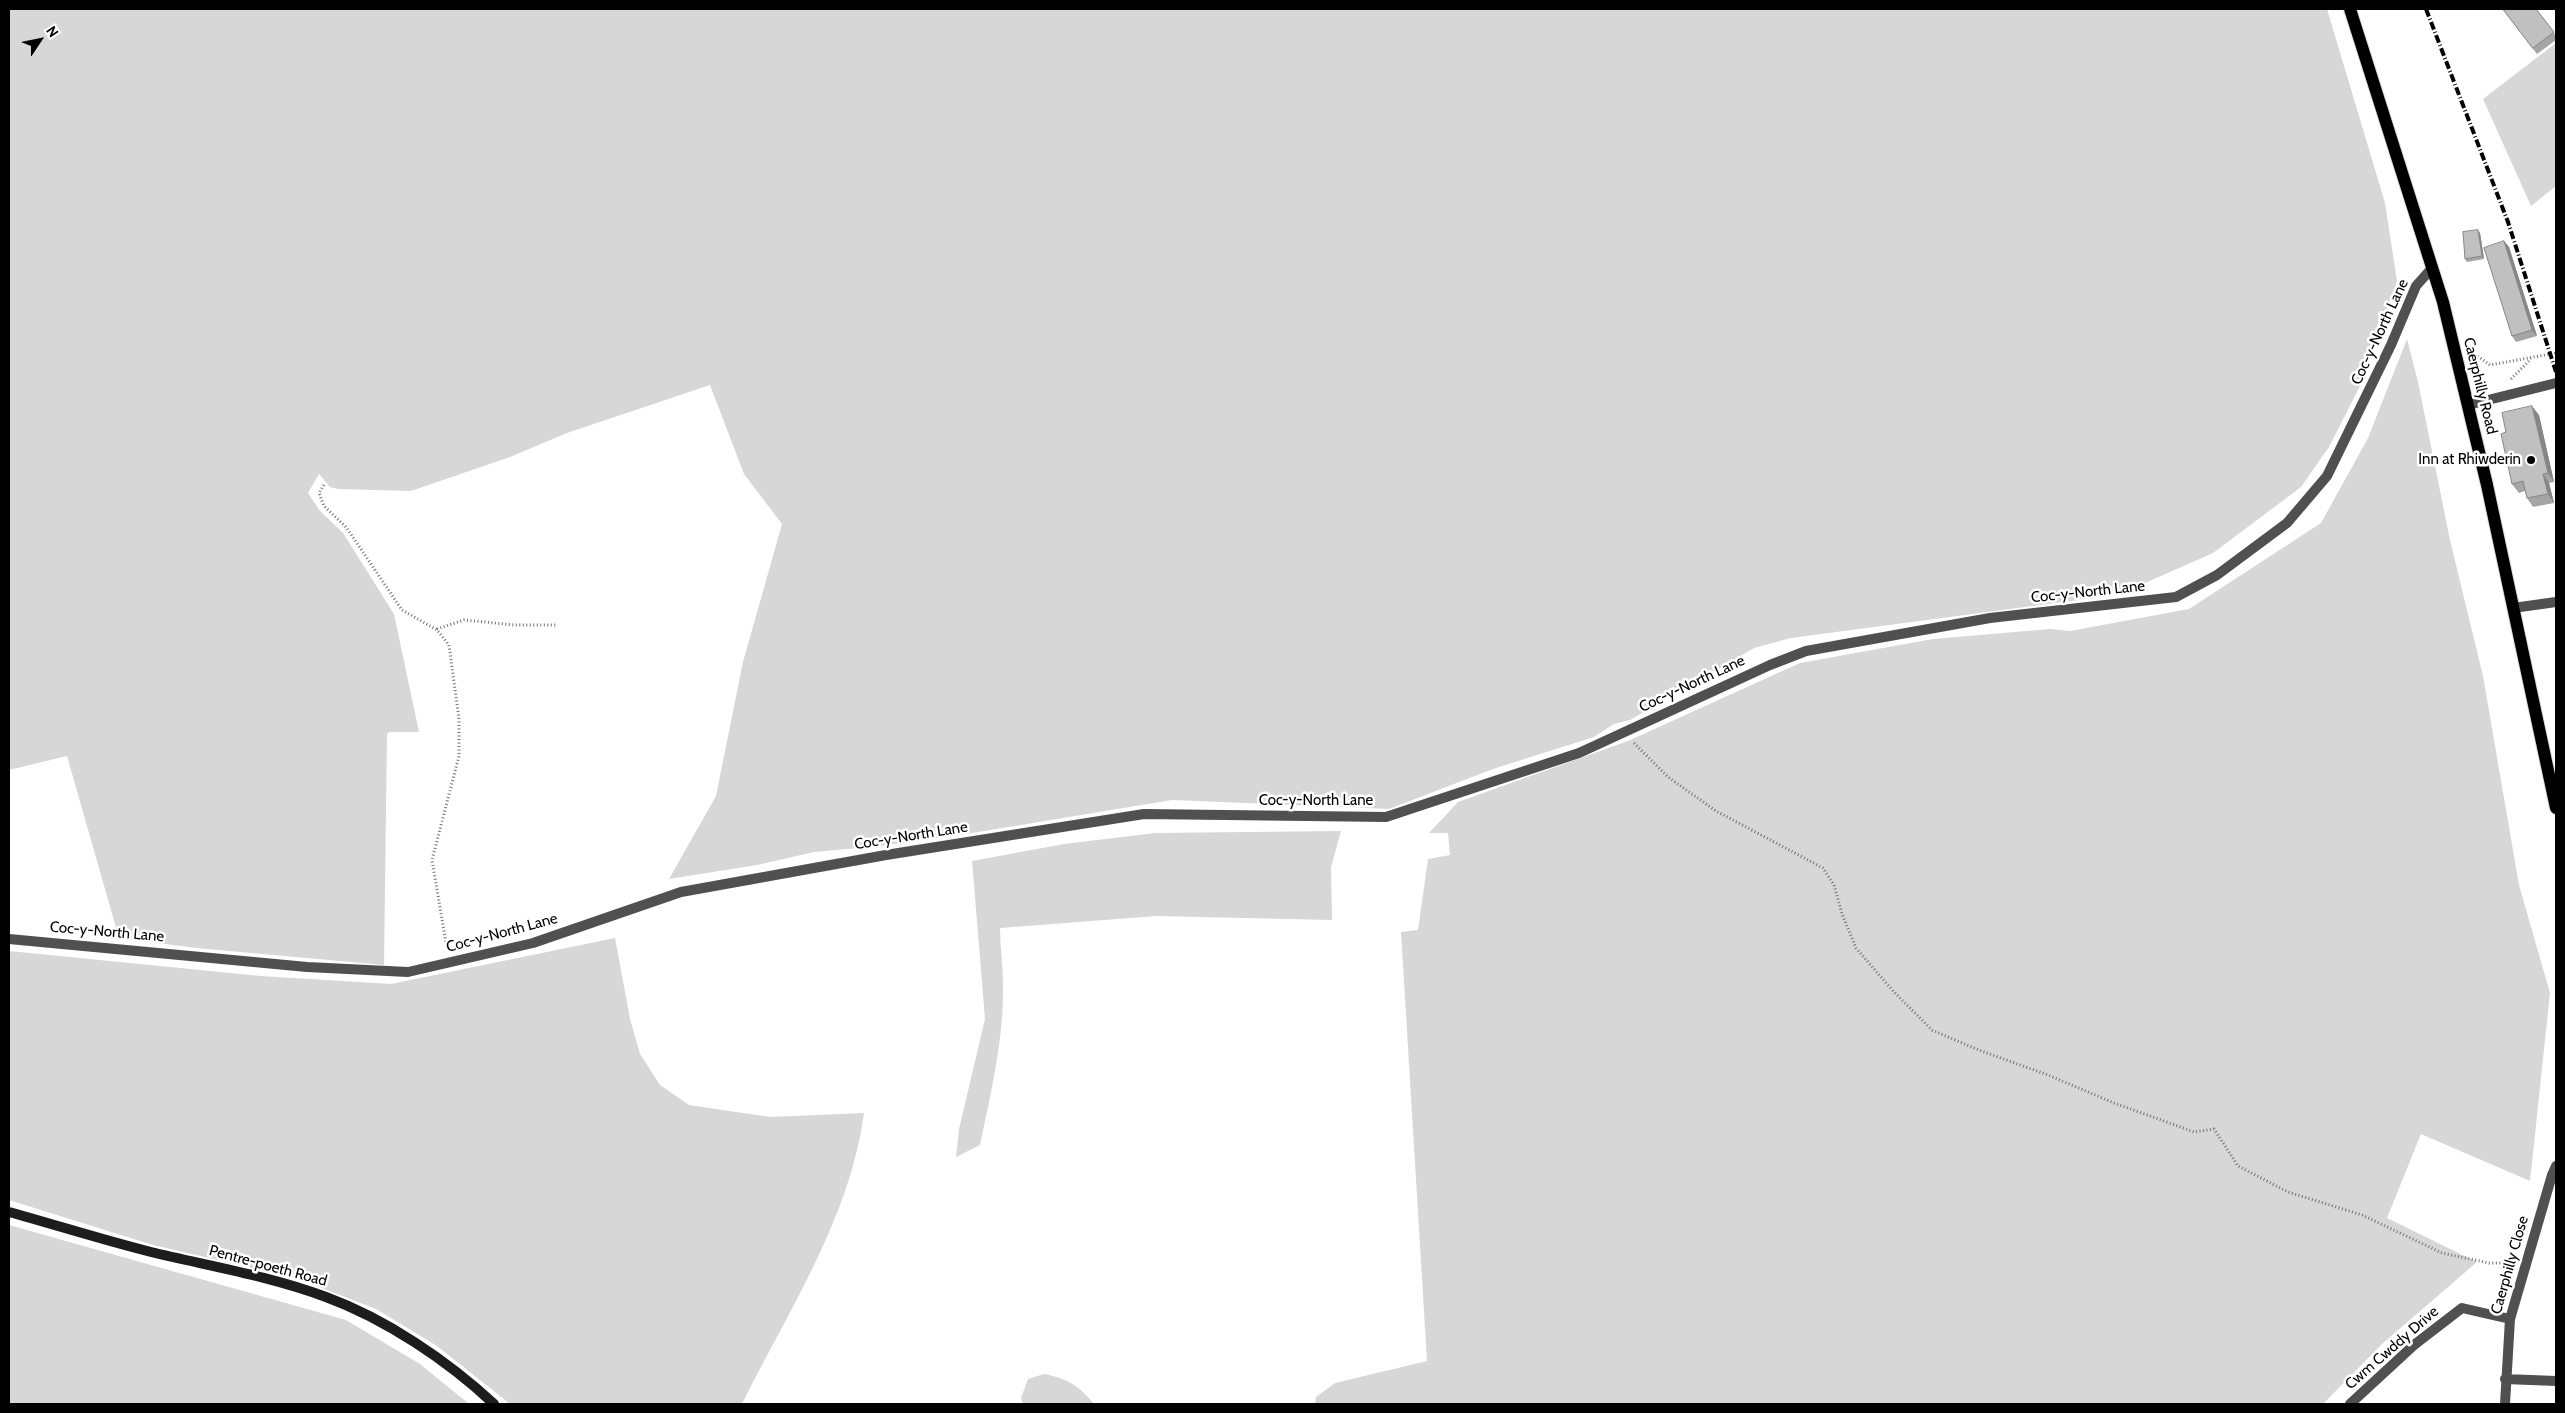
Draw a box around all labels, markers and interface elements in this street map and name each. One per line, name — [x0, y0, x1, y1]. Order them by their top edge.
north arrow — [15, 15, 65, 65]
text: N — [42, 22, 63, 41]
street label: Coc-y-North Lane — [2348, 276, 2412, 388]
street label: Caerphilly Road — [2459, 336, 2501, 436]
place label: Inn at Rhiwderin — [2418, 451, 2521, 469]
marker: Inn at Rhiwderin — [2525, 454, 2537, 466]
street label: Coc-y-North Lane — [2030, 577, 2146, 607]
street label: Coc-y-North Lane — [1636, 652, 1748, 716]
street label: Coc-y-North Lane — [1259, 792, 1373, 810]
street label: Coc-y-North Lane — [853, 818, 969, 854]
street label: Coc-y-North Lane — [444, 909, 560, 957]
street label: Coc-y-North Lane — [49, 918, 165, 946]
street label: Caerphilly Close — [2487, 1214, 2533, 1316]
street label: Pentre-poeth Road — [207, 1242, 329, 1290]
street label: Cwm Cwddy Drive — [2342, 1303, 2442, 1393]

